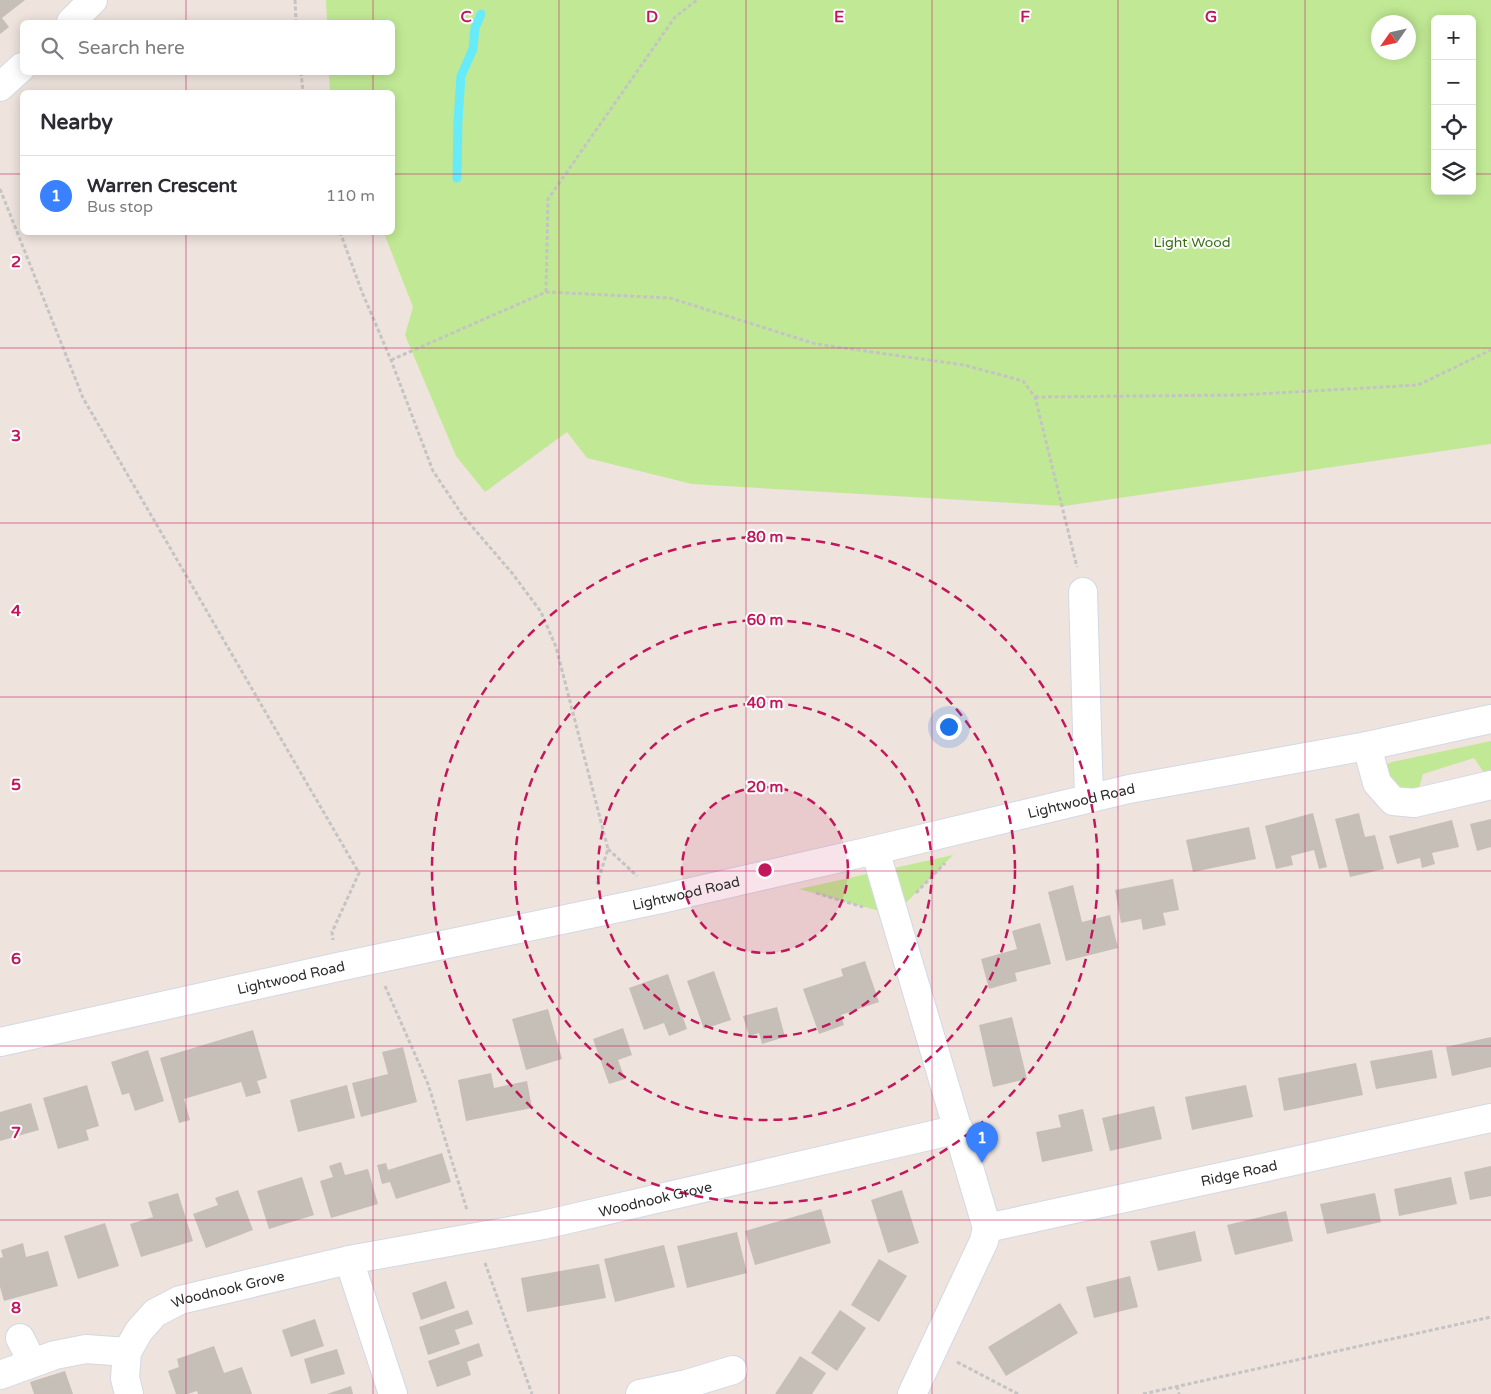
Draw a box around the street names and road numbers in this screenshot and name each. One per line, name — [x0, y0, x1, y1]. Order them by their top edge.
street label: Lightwood Road — [1026, 780, 1136, 822]
street label: Lightwood Road — [631, 873, 741, 913]
street label: Lightwood Road — [235, 957, 346, 998]
street label: Ridge Road — [1199, 1156, 1279, 1190]
street label: Woodnook Grove — [597, 1178, 714, 1220]
street label: Woodnook Grove — [168, 1267, 286, 1312]

